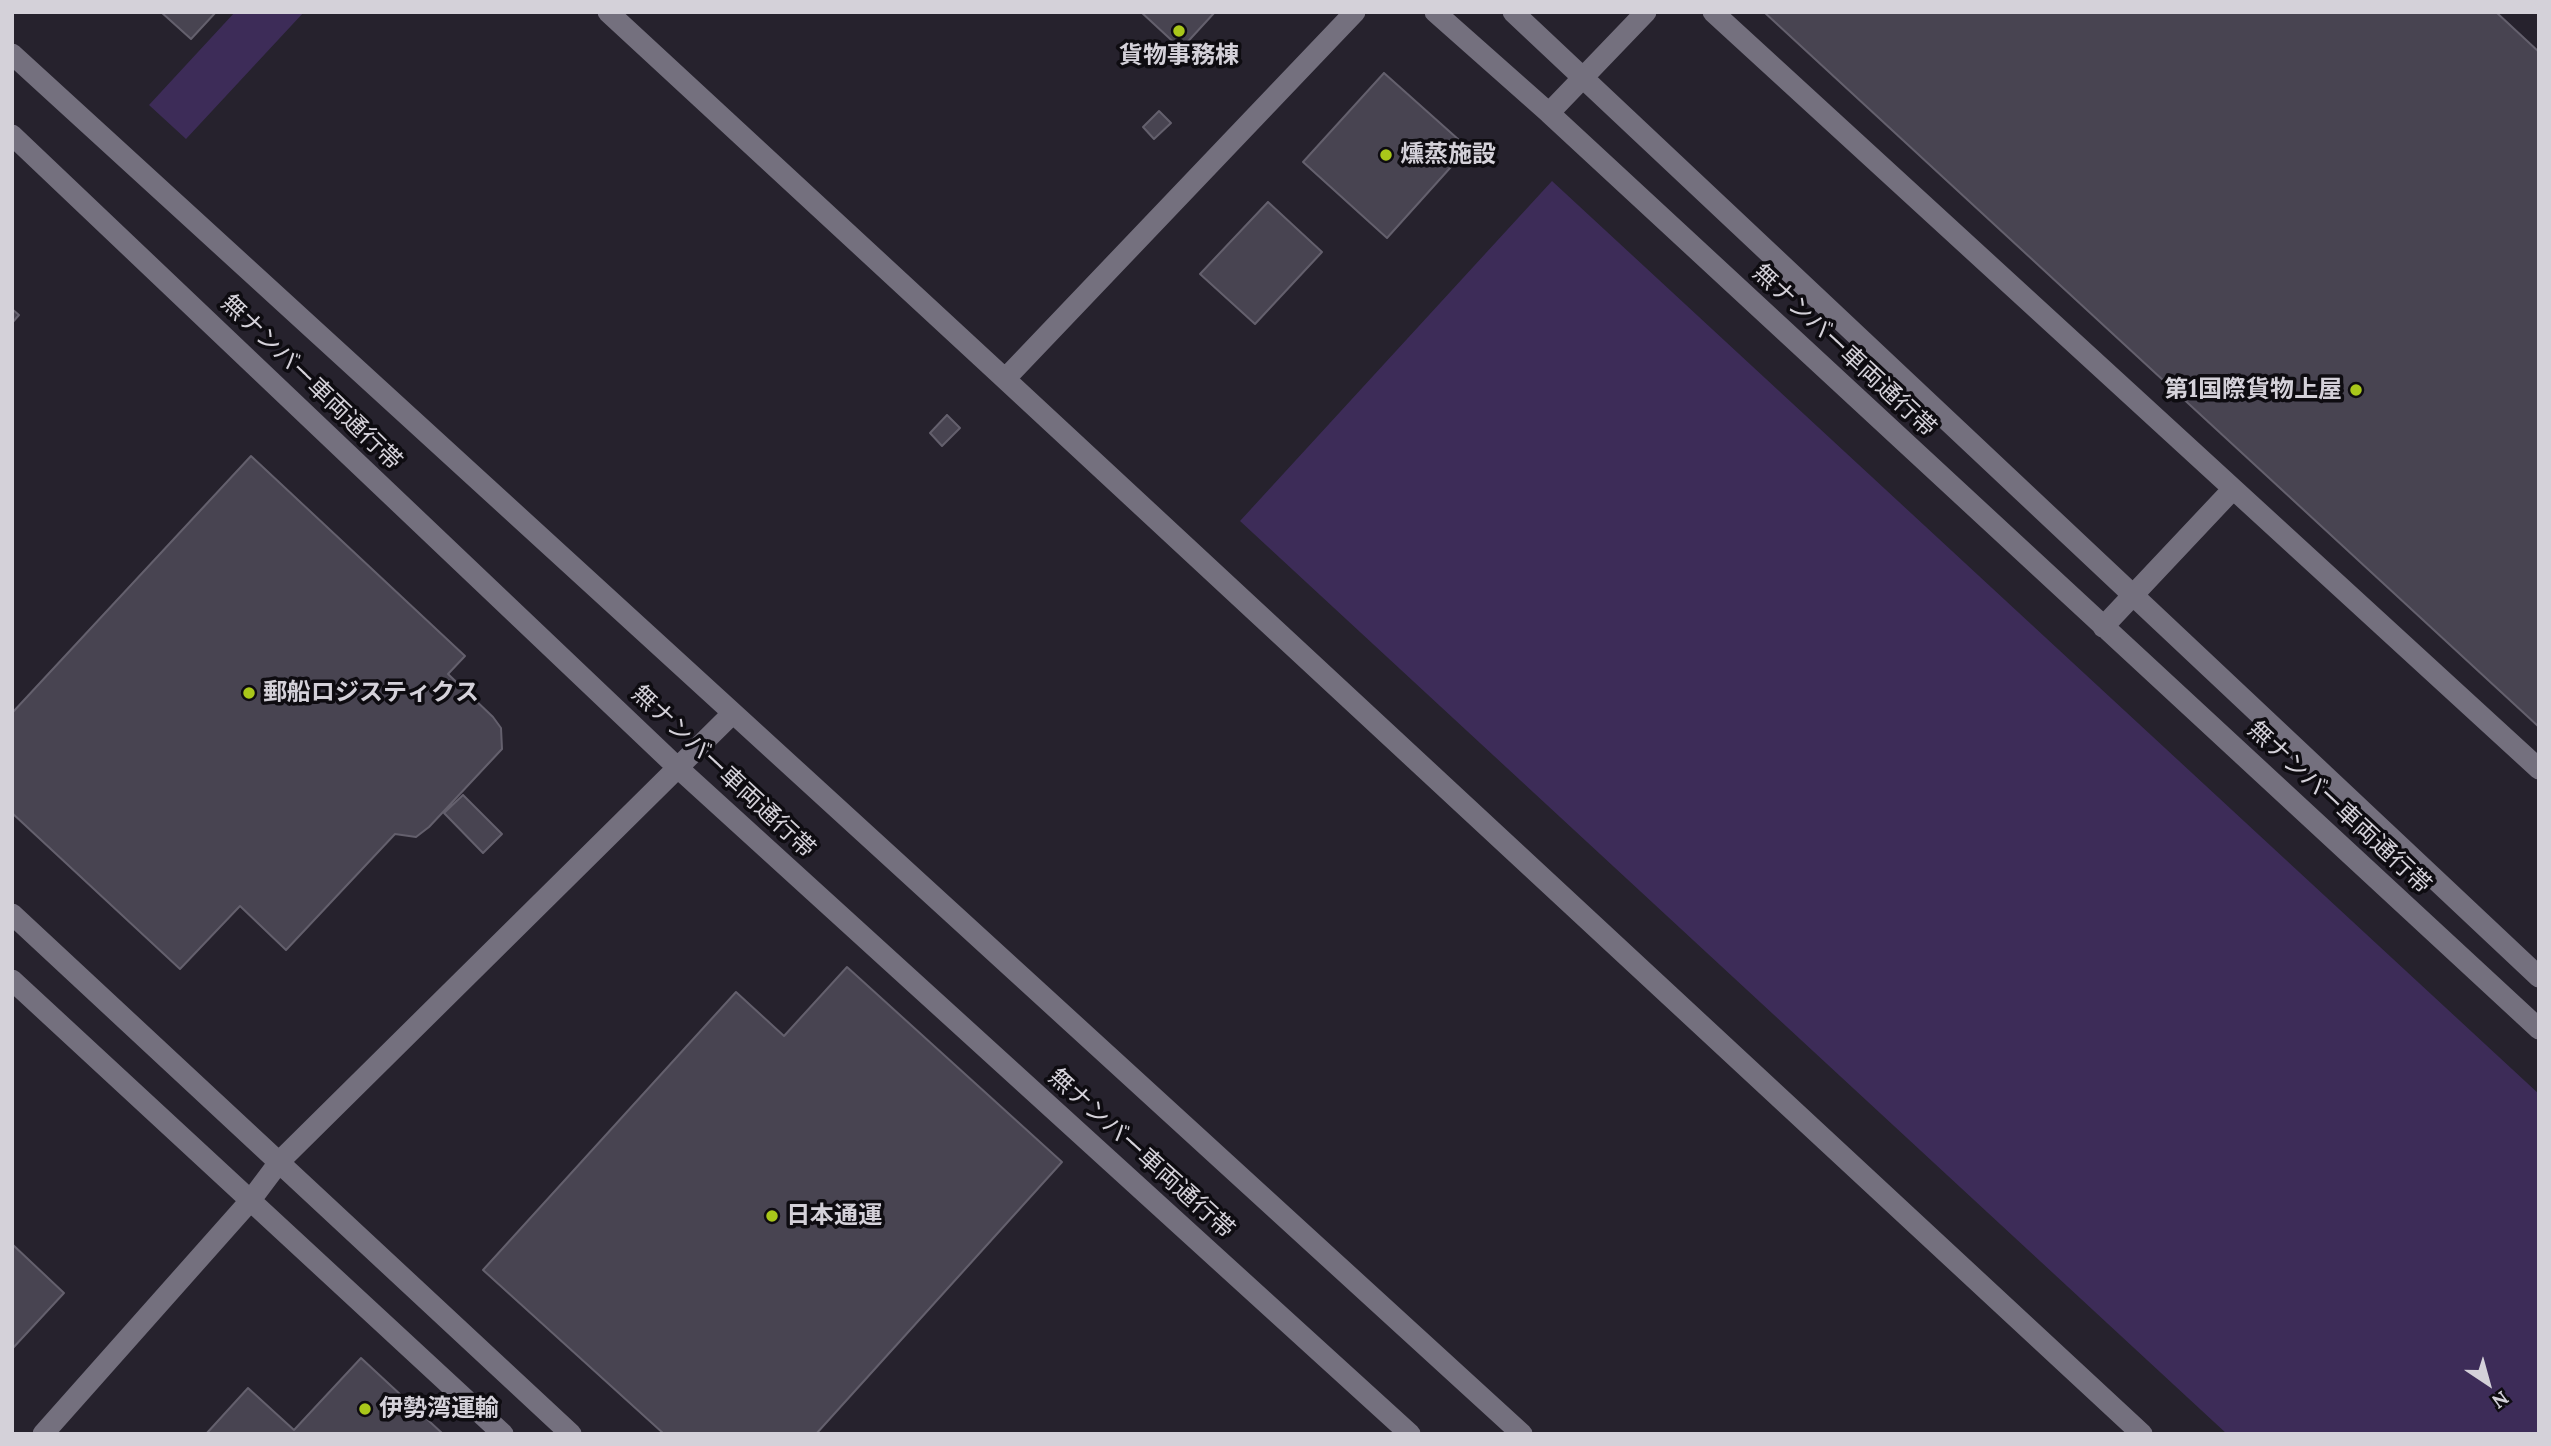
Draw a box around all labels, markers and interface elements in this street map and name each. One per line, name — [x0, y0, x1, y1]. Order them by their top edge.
marker: 貨物事務棟 — [1171, 23, 1187, 39]
place label: 貨物事務棟 — [1119, 42, 1239, 70]
place label: 燻蒸施設 — [1400, 141, 1496, 169]
marker: 燻蒸施設 — [1378, 147, 1394, 163]
street label: 無ナンバー車両通行帯 — [1746, 259, 1942, 443]
street label: 無ナンバー車両通行帯 — [215, 289, 407, 477]
place label: 第1国際貨物上屋 — [2164, 376, 2342, 404]
marker: 第1国際貨物上屋 — [2348, 382, 2364, 398]
place label: 郵船ロジスティクス — [263, 679, 479, 707]
street label: 無ナンバー車両通行帯 — [625, 680, 821, 864]
marker: 郵船ロジスティクス — [241, 685, 257, 701]
street label: 無ナンバー車両通行帯 — [2241, 716, 2437, 900]
street label: 無ナンバー車両通行帯 — [1042, 1063, 1240, 1245]
place label: 日本通運 — [786, 1202, 882, 1230]
marker: 日本通運 — [764, 1208, 780, 1224]
north arrow — [2453, 1348, 2523, 1418]
text: N — [2487, 1386, 2513, 1414]
place label: 伊勢湾運輸 — [379, 1395, 499, 1423]
marker: 伊勢湾運輸 — [357, 1401, 373, 1417]

